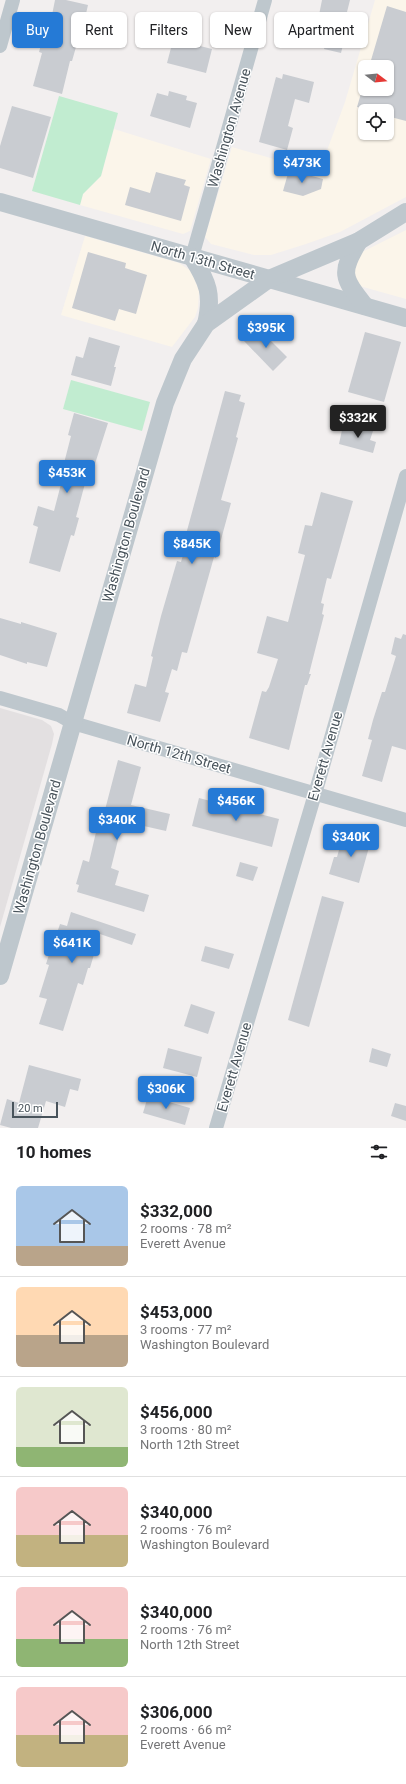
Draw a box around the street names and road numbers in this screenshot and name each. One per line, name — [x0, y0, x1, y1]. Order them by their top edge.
street label: Washington Avenue — [204, 67, 254, 189]
street label: North 13th Street — [149, 238, 257, 283]
street label: Washington Boulevard — [99, 466, 153, 604]
street label: Everett Avenue — [305, 709, 345, 803]
street label: North 12th Street — [125, 732, 233, 777]
street label: Washington Boulevard — [10, 778, 64, 916]
street label: Everett Avenue — [214, 1020, 254, 1114]

